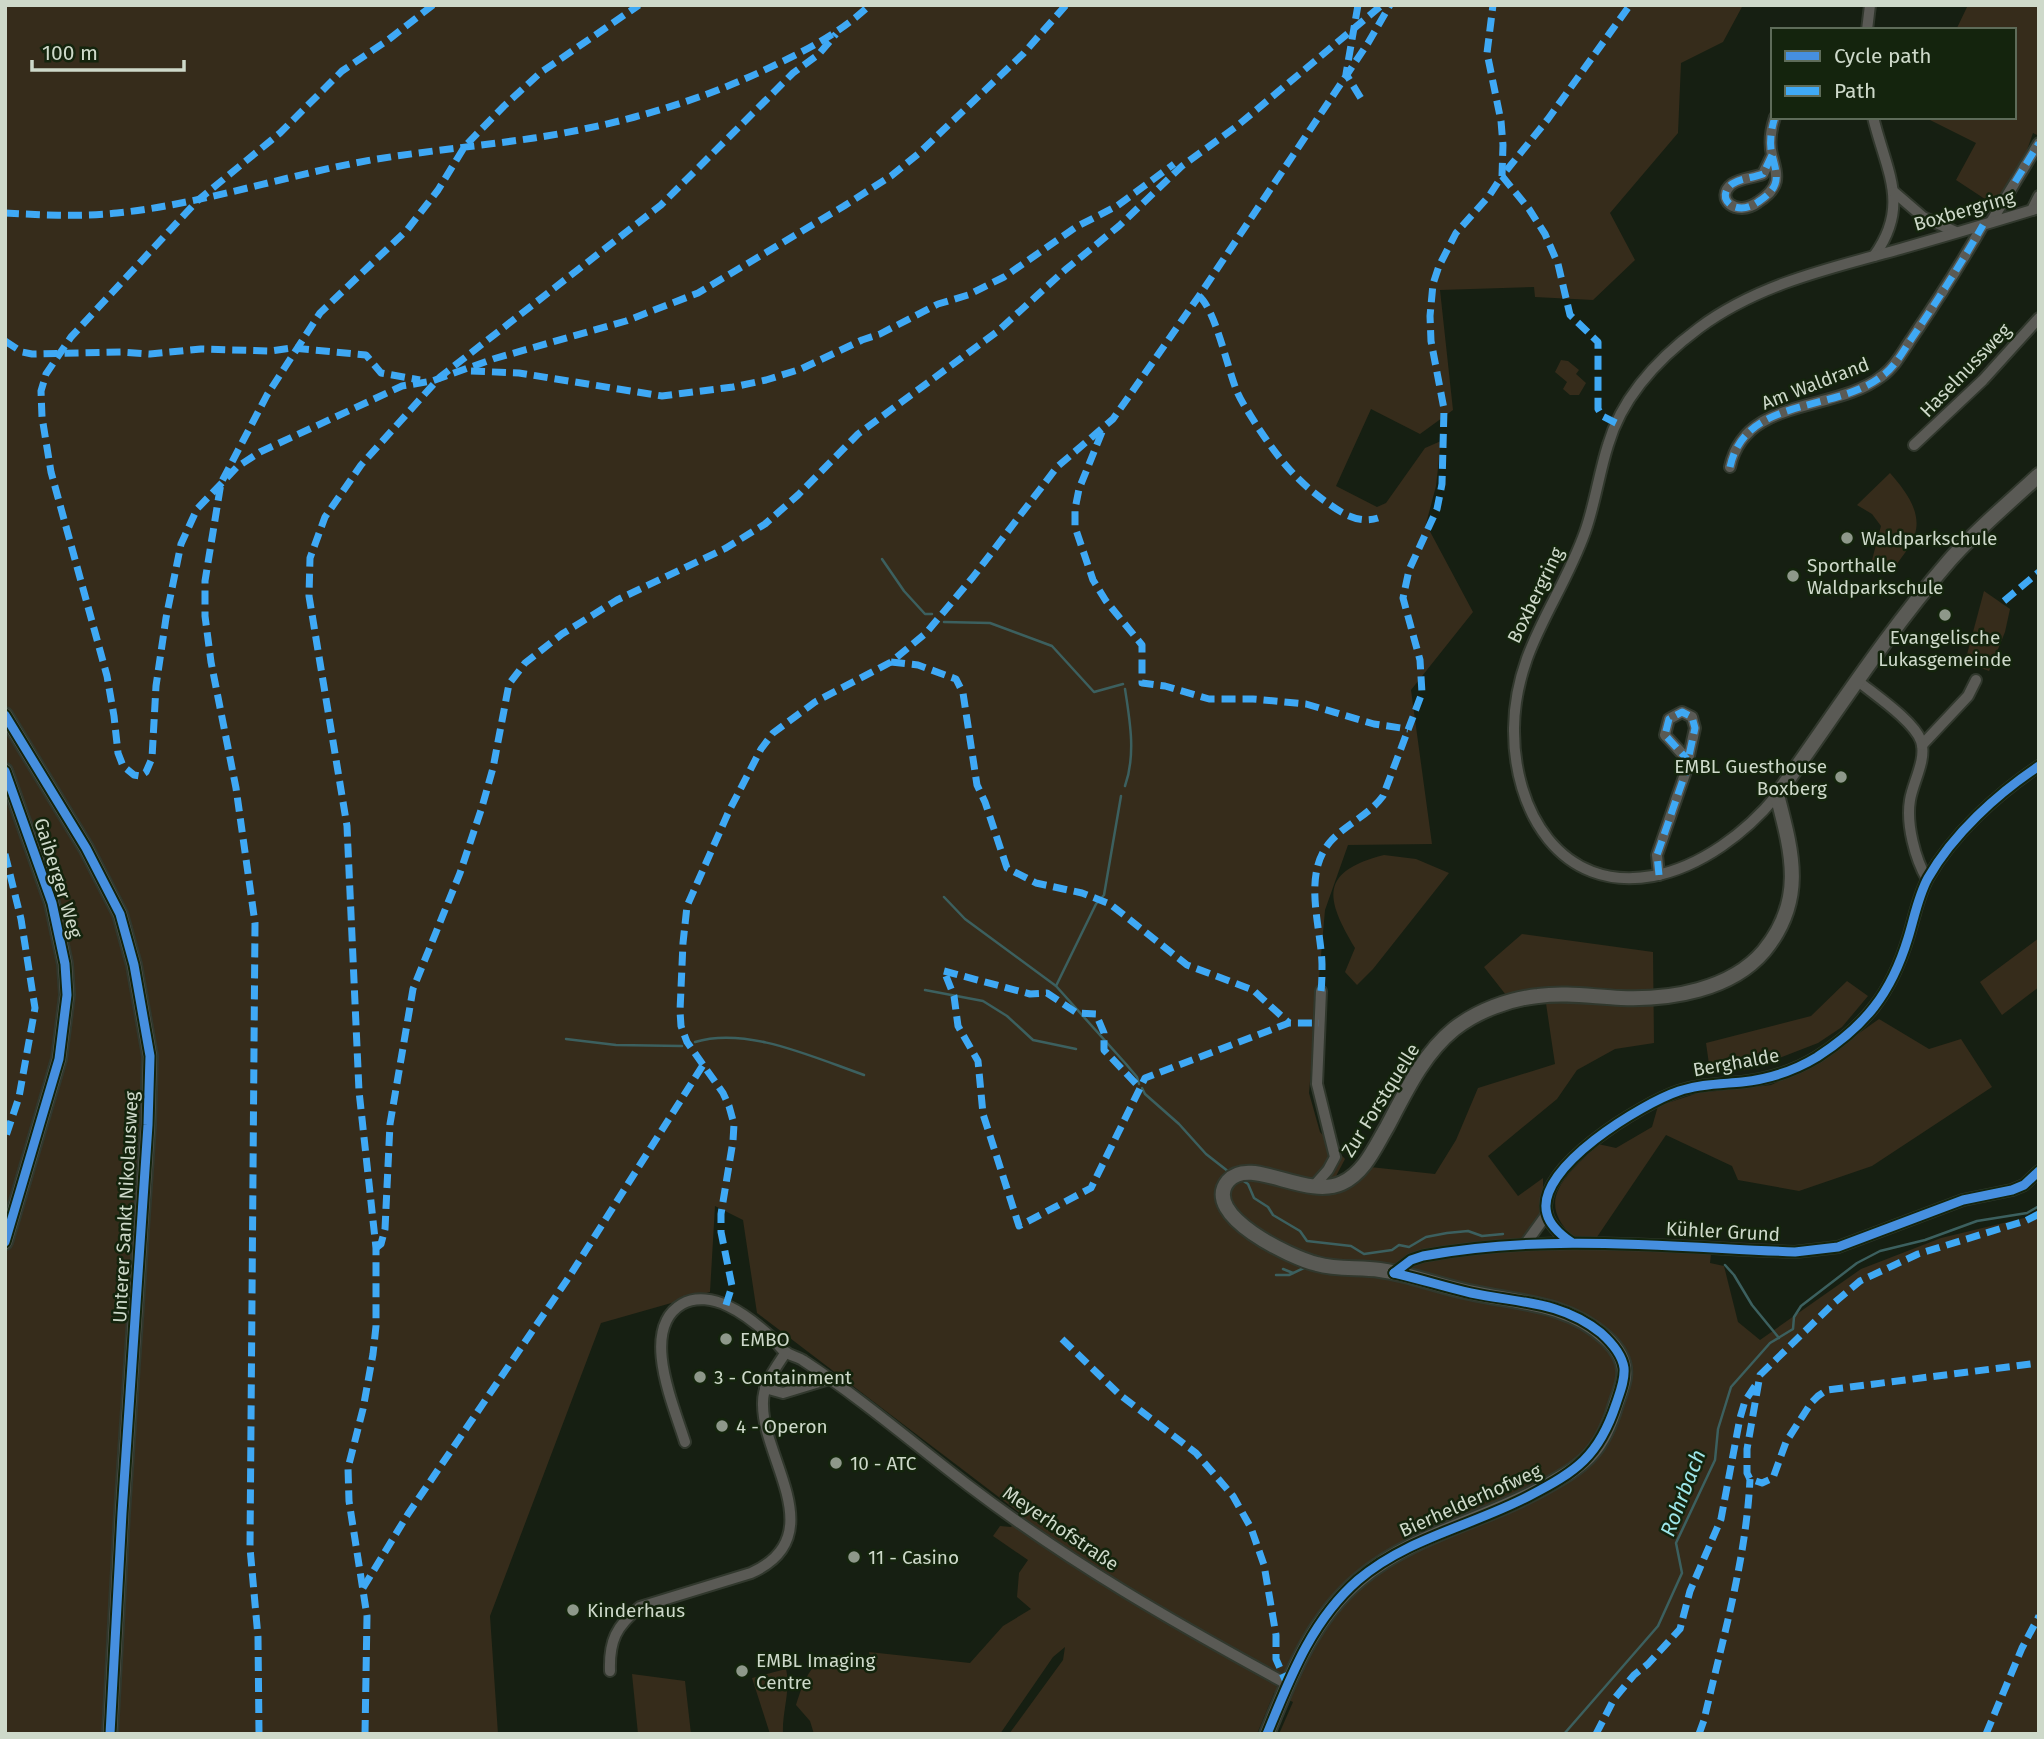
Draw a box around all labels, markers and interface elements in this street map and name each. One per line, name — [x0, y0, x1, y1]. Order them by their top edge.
scale bar — [32, 28, 184, 72]
legend — [1771, 28, 2016, 119]
text: 100 m — [42, 40, 98, 66]
text: Cycle path — [1834, 43, 1932, 69]
text: Path — [1834, 78, 1876, 104]
street label: Boxbergring — [1911, 185, 2017, 236]
street label: Haselnussweg — [1915, 319, 2016, 422]
street label: Am Waldrand — [1758, 352, 1872, 415]
place label: Waldparkschule — [1861, 527, 1997, 550]
marker: Waldparkschule — [1839, 530, 1855, 546]
street label: Boxbergring — [1502, 543, 1569, 647]
place label: Sporthalle Waldparkschule — [1807, 554, 1943, 599]
marker: Sporthalle Waldparkschule — [1785, 568, 1801, 584]
marker: Evangelische Lukasgemeinde — [1937, 607, 1953, 623]
place label: Evangelische Lukasgemeinde — [1878, 626, 2012, 671]
place label: EMBL Guesthouse Boxberg — [1674, 755, 1827, 800]
marker: EMBL Guesthouse Boxberg — [1833, 769, 1849, 785]
street label: Gaiberger Weg — [29, 815, 88, 941]
street label: Zur Forstquelle — [1336, 1039, 1424, 1161]
street label: Berghalde — [1691, 1044, 1781, 1081]
street label: Unterer Sankt Nikolausweg — [108, 1090, 143, 1323]
street label: Kühler Grund — [1665, 1217, 1781, 1246]
place label: EMBO — [740, 1328, 790, 1351]
marker: EMBO — [718, 1331, 734, 1347]
place label: 3 - Containment — [714, 1366, 852, 1389]
marker: 3 - Containment — [692, 1369, 708, 1385]
place label: 4 - Operon — [736, 1415, 828, 1438]
marker: 4 - Operon — [714, 1418, 730, 1434]
water label: Rohrbach — [1655, 1446, 1711, 1540]
place label: 10 - ATC — [850, 1452, 917, 1475]
marker: 10 - ATC — [828, 1455, 844, 1471]
street label: Bierhelderhofweg — [1396, 1459, 1545, 1542]
street label: Meyerhofstraße — [998, 1481, 1123, 1576]
place label: 11 - Casino — [868, 1546, 959, 1569]
marker: 11 - Casino — [846, 1549, 862, 1565]
place label: Kinderhaus — [587, 1599, 685, 1622]
marker: Kinderhaus — [565, 1602, 581, 1618]
place label: EMBL Imaging Centre — [756, 1649, 875, 1694]
marker: EMBL Imaging Centre — [734, 1663, 750, 1679]

